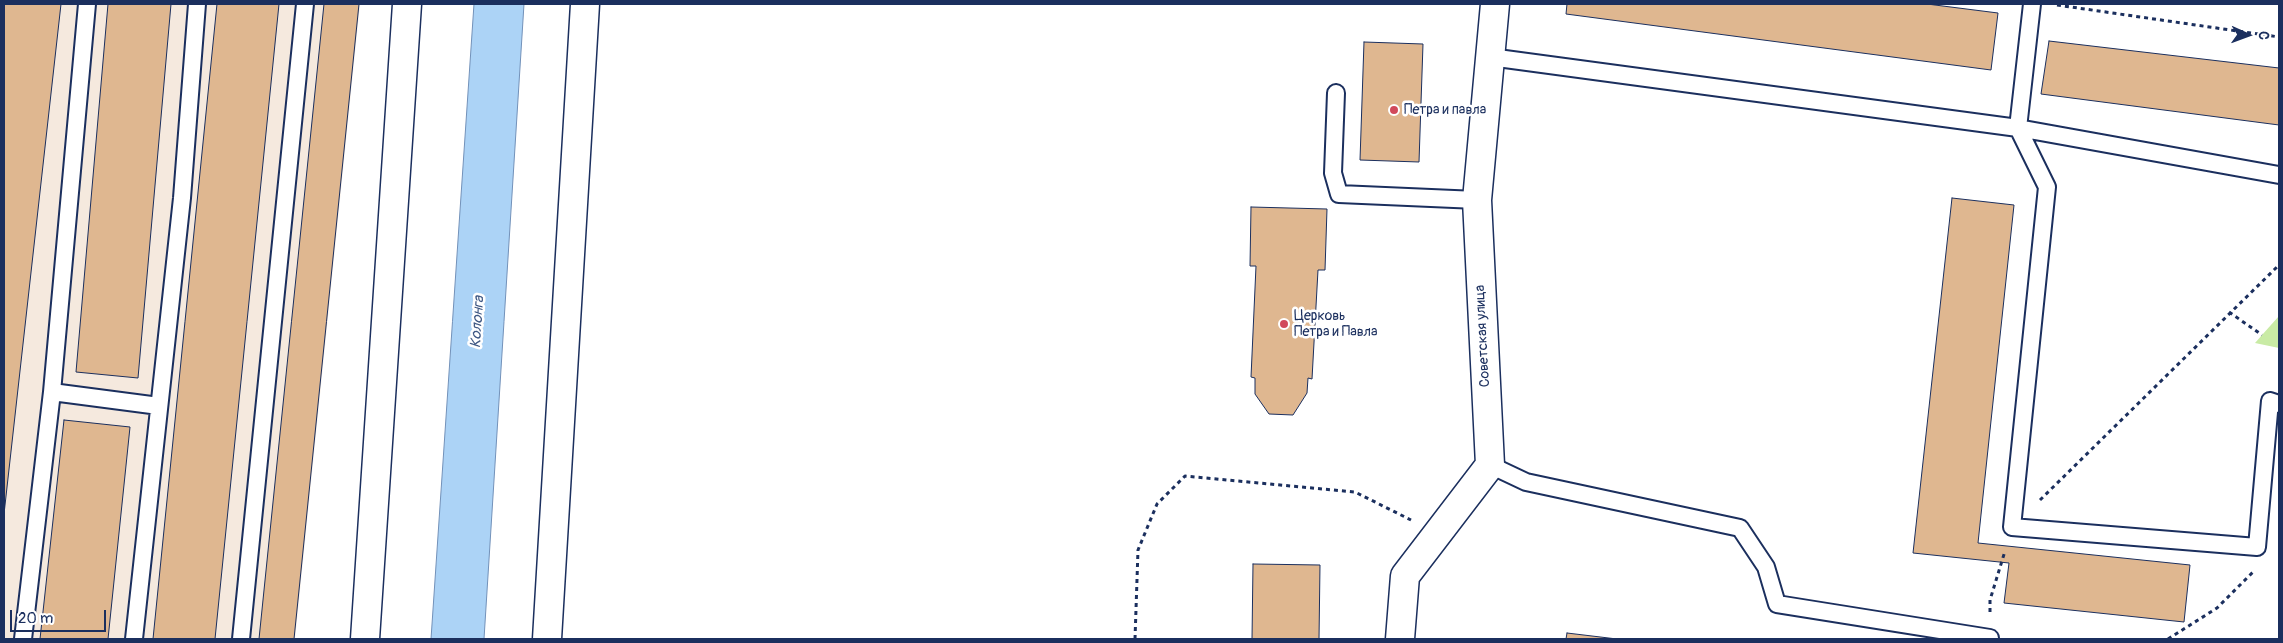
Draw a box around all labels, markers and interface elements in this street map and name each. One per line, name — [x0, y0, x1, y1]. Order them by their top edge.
north arrow — [2223, 10, 2273, 60]
text: С — [2255, 31, 2272, 40]
place label: Петра и павла — [1404, 102, 1486, 118]
marker: Петра и павла — [1388, 104, 1400, 116]
street label: Советская улица — [1472, 284, 1494, 388]
water label: Колонга — [467, 295, 489, 349]
place label: Церковь Петра и Павла — [1294, 308, 1377, 341]
marker: Церковь Петра и Павла — [1278, 318, 1290, 330]
scale bar — [12, 600, 109, 632]
text: 20 m — [18, 609, 53, 628]

